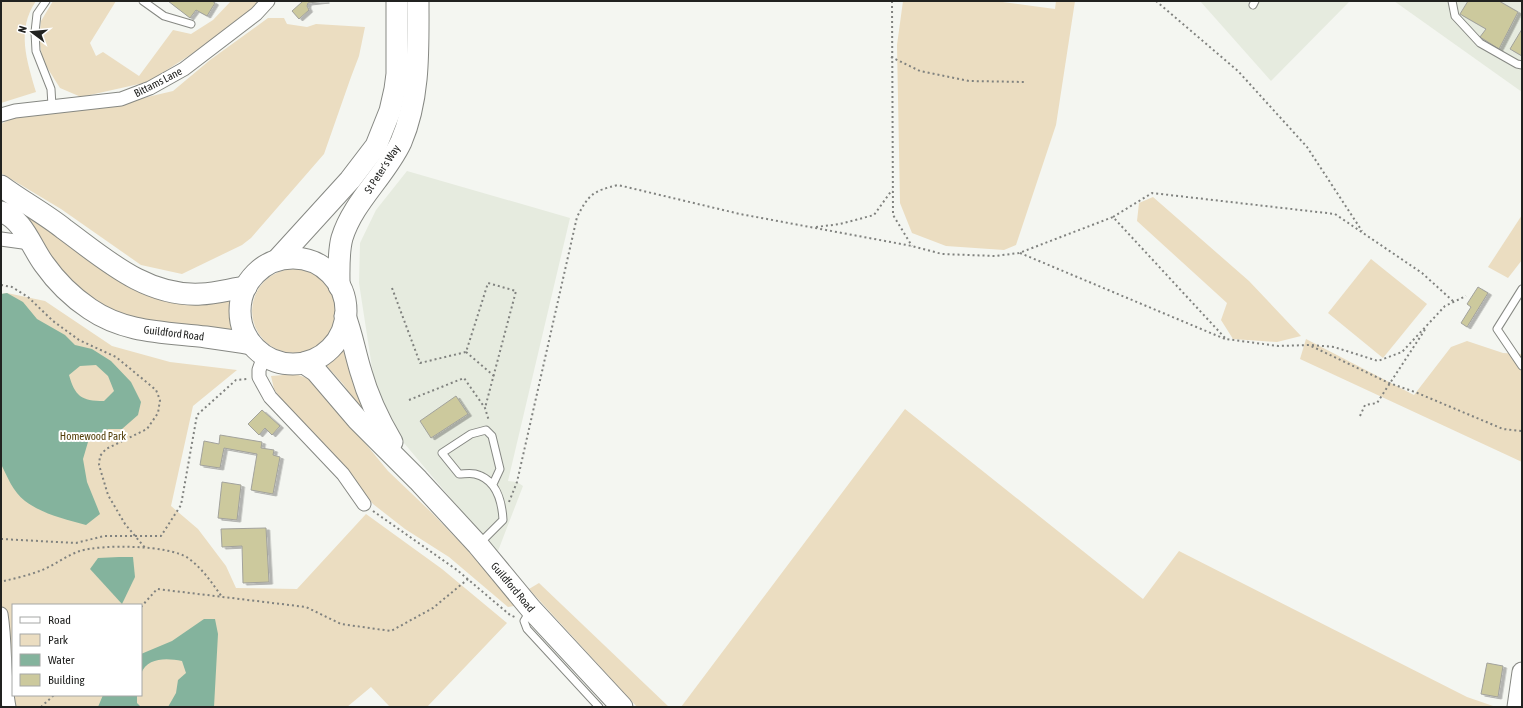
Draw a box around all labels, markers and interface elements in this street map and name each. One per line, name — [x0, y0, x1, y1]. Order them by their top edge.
north arrow — [12, 12, 52, 52]
text: N — [16, 24, 29, 34]
street label: Bittams Lane — [132, 65, 184, 99]
street label: St Peter's Way — [362, 142, 402, 195]
street label: Guildford Road — [143, 323, 205, 343]
park label: Homewood Park — [60, 430, 126, 442]
street label: Guildford Road — [489, 560, 537, 614]
legend — [12, 604, 142, 696]
text: Road — [48, 613, 71, 627]
text: Park — [48, 633, 69, 647]
text: Water — [48, 653, 75, 667]
text: Building — [48, 673, 86, 687]

